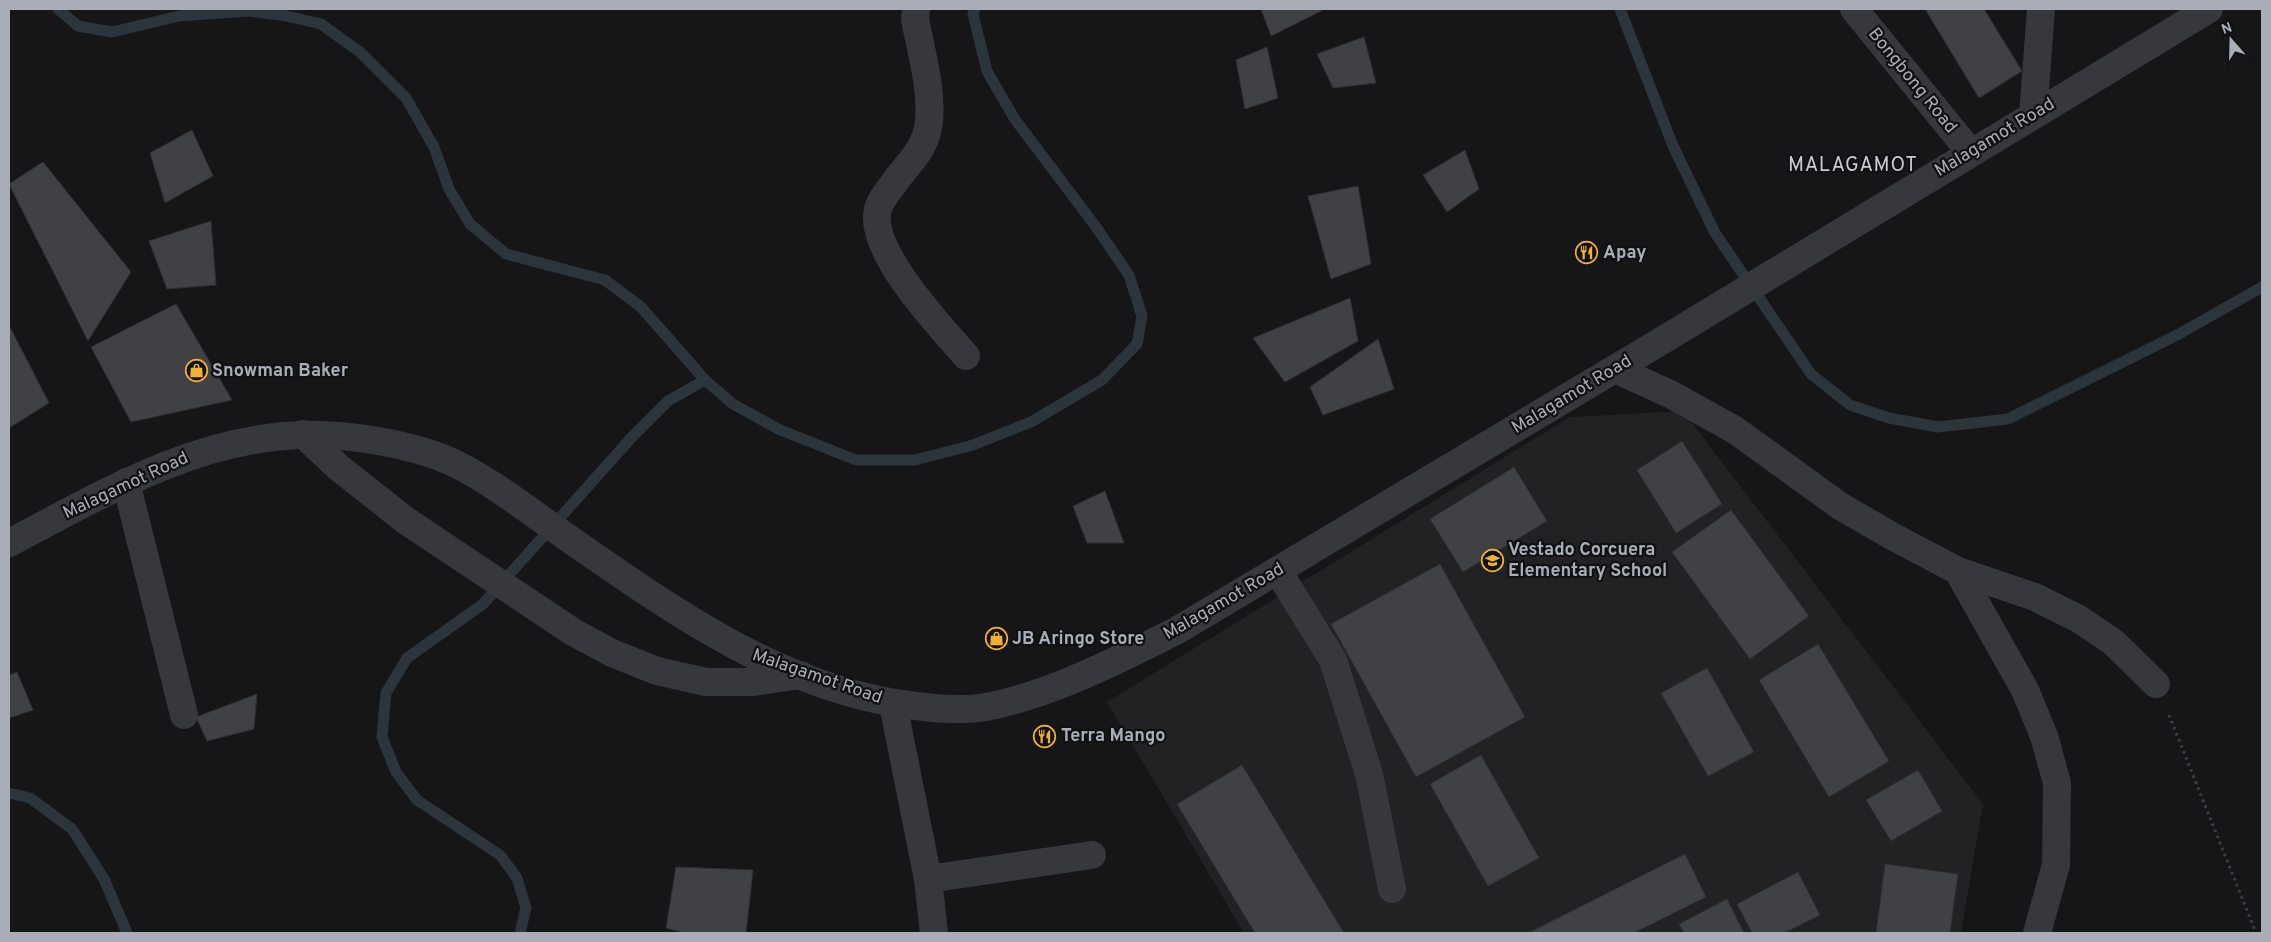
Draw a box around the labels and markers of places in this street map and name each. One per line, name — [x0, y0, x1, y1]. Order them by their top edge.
restaurant icon: Apay — [1575, 241, 1599, 265]
place label: Apay — [1603, 242, 1647, 265]
shop icon: Snowman Baker — [184, 359, 208, 383]
place label: Snowman Baker — [212, 360, 349, 383]
place label: Vestado Corcuera Elementary School — [1508, 539, 1667, 583]
school or university icon: Vestado Corcuera Elementary School — [1480, 548, 1504, 572]
shop icon: JB Aringo Store — [984, 627, 1008, 651]
place label: JB Aringo Store — [1012, 628, 1144, 651]
restaurant icon: Terra Mango — [1033, 724, 1057, 748]
place label: Terra Mango — [1061, 725, 1165, 748]

